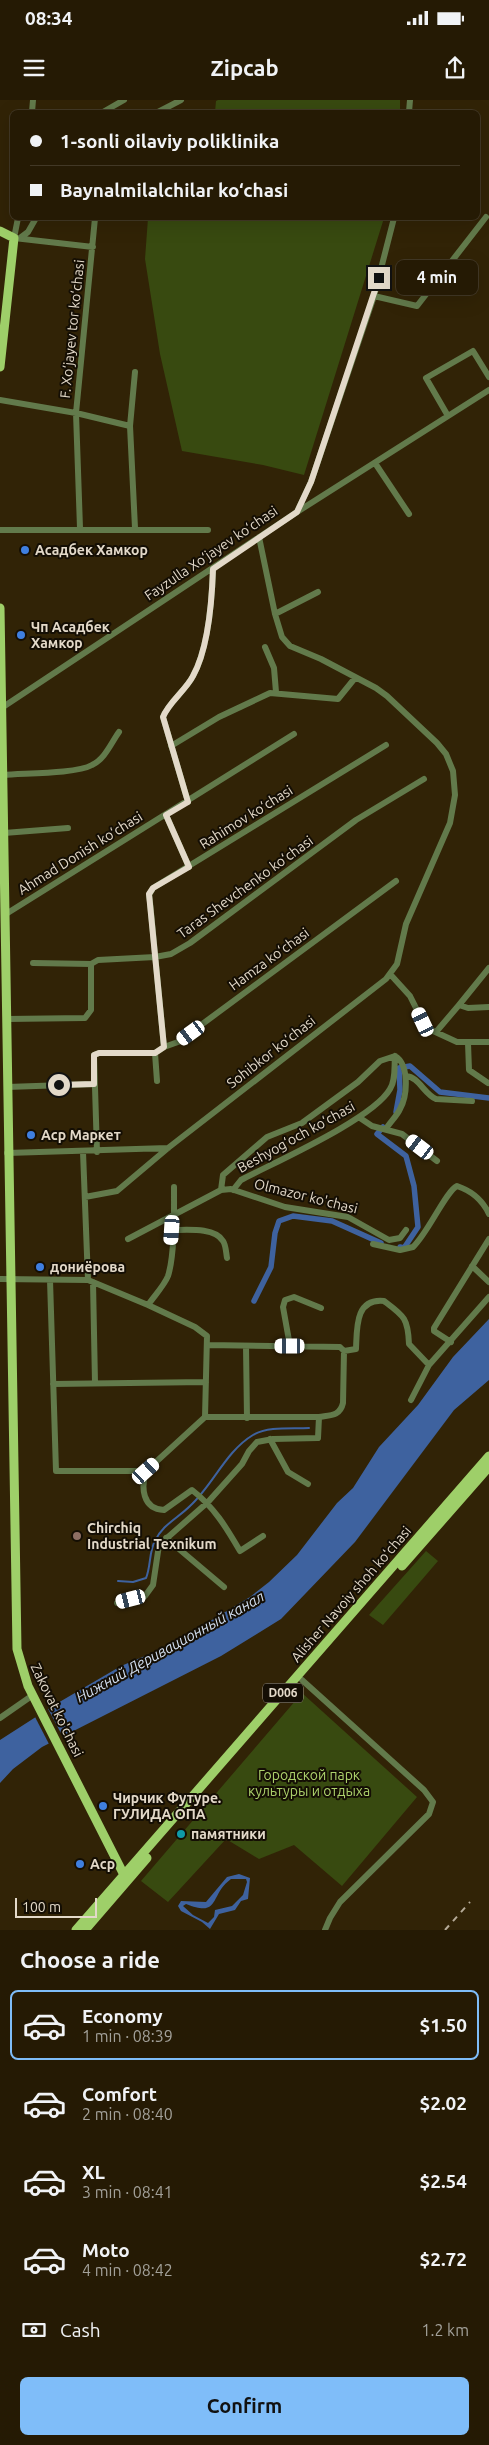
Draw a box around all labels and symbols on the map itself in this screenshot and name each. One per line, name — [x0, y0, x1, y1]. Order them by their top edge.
street label: F. Xo‘jayev tor ko‘chasi — [57, 259, 87, 399]
callout: 4 min — [396, 260, 479, 296]
route end — [368, 267, 390, 289]
street label: Fayzulla Xo‘jayev ko‘chasi — [141, 502, 281, 604]
place label: Асадбек Хамкор — [35, 542, 148, 558]
marker: Асадбек Хамкор — [19, 544, 31, 556]
place label: Чп Асадбек Хамкор — [31, 619, 110, 651]
marker: Чп Асадбек Хамкор — [15, 629, 27, 641]
street label: Rahimov ko‘chasi — [197, 782, 295, 852]
street label: Ahmad Donish ko‘chasi — [15, 808, 145, 898]
street label: Taras Shevchenko ko‘chasi — [174, 832, 316, 942]
street label: Hamza ko‘chasi — [226, 925, 312, 993]
car — [409, 1005, 436, 1039]
street label: Sohibkor ko‘chasi — [224, 1013, 318, 1091]
car — [174, 1018, 207, 1048]
route start — [48, 1074, 70, 1096]
street label: Beshyog‘och ko‘chasi — [235, 1098, 357, 1176]
place label: Аср Маркет — [41, 1127, 121, 1143]
marker: Аср Маркет — [25, 1129, 37, 1141]
car — [403, 1132, 436, 1162]
street label: Olmazor ko'chasi — [253, 1175, 359, 1217]
car — [163, 1215, 180, 1245]
place label: дониёрова — [50, 1259, 125, 1275]
marker: дониёрова — [34, 1261, 46, 1273]
car — [275, 1339, 305, 1354]
car — [129, 1455, 162, 1487]
place label: Chirchiq Industrial Texnikum — [87, 1520, 217, 1552]
street label: Alisher Navoiy shoh koʻchasi — [288, 1523, 414, 1665]
marker: Chirchiq Industrial Texnikum — [71, 1530, 83, 1542]
water label: Нижний Деривационный канал — [73, 1588, 267, 1706]
car — [114, 1588, 147, 1610]
street label: Zakovat ko'chasi — [27, 1661, 87, 1759]
road number: D006 — [263, 1684, 303, 1702]
park label: Городской парк культуры и отдыха — [248, 1767, 370, 1799]
place label: Чирчик Футуре. ГУЛИДА ОПА — [113, 1790, 221, 1822]
marker: Чирчик Футуре. ГУЛИДА ОПА — [97, 1800, 109, 1812]
place label: памятники — [191, 1826, 266, 1842]
marker: памятники — [175, 1828, 187, 1840]
place label: Аср — [90, 1856, 115, 1872]
marker: Аср — [74, 1858, 86, 1870]
scale bar — [15, 1895, 98, 1918]

